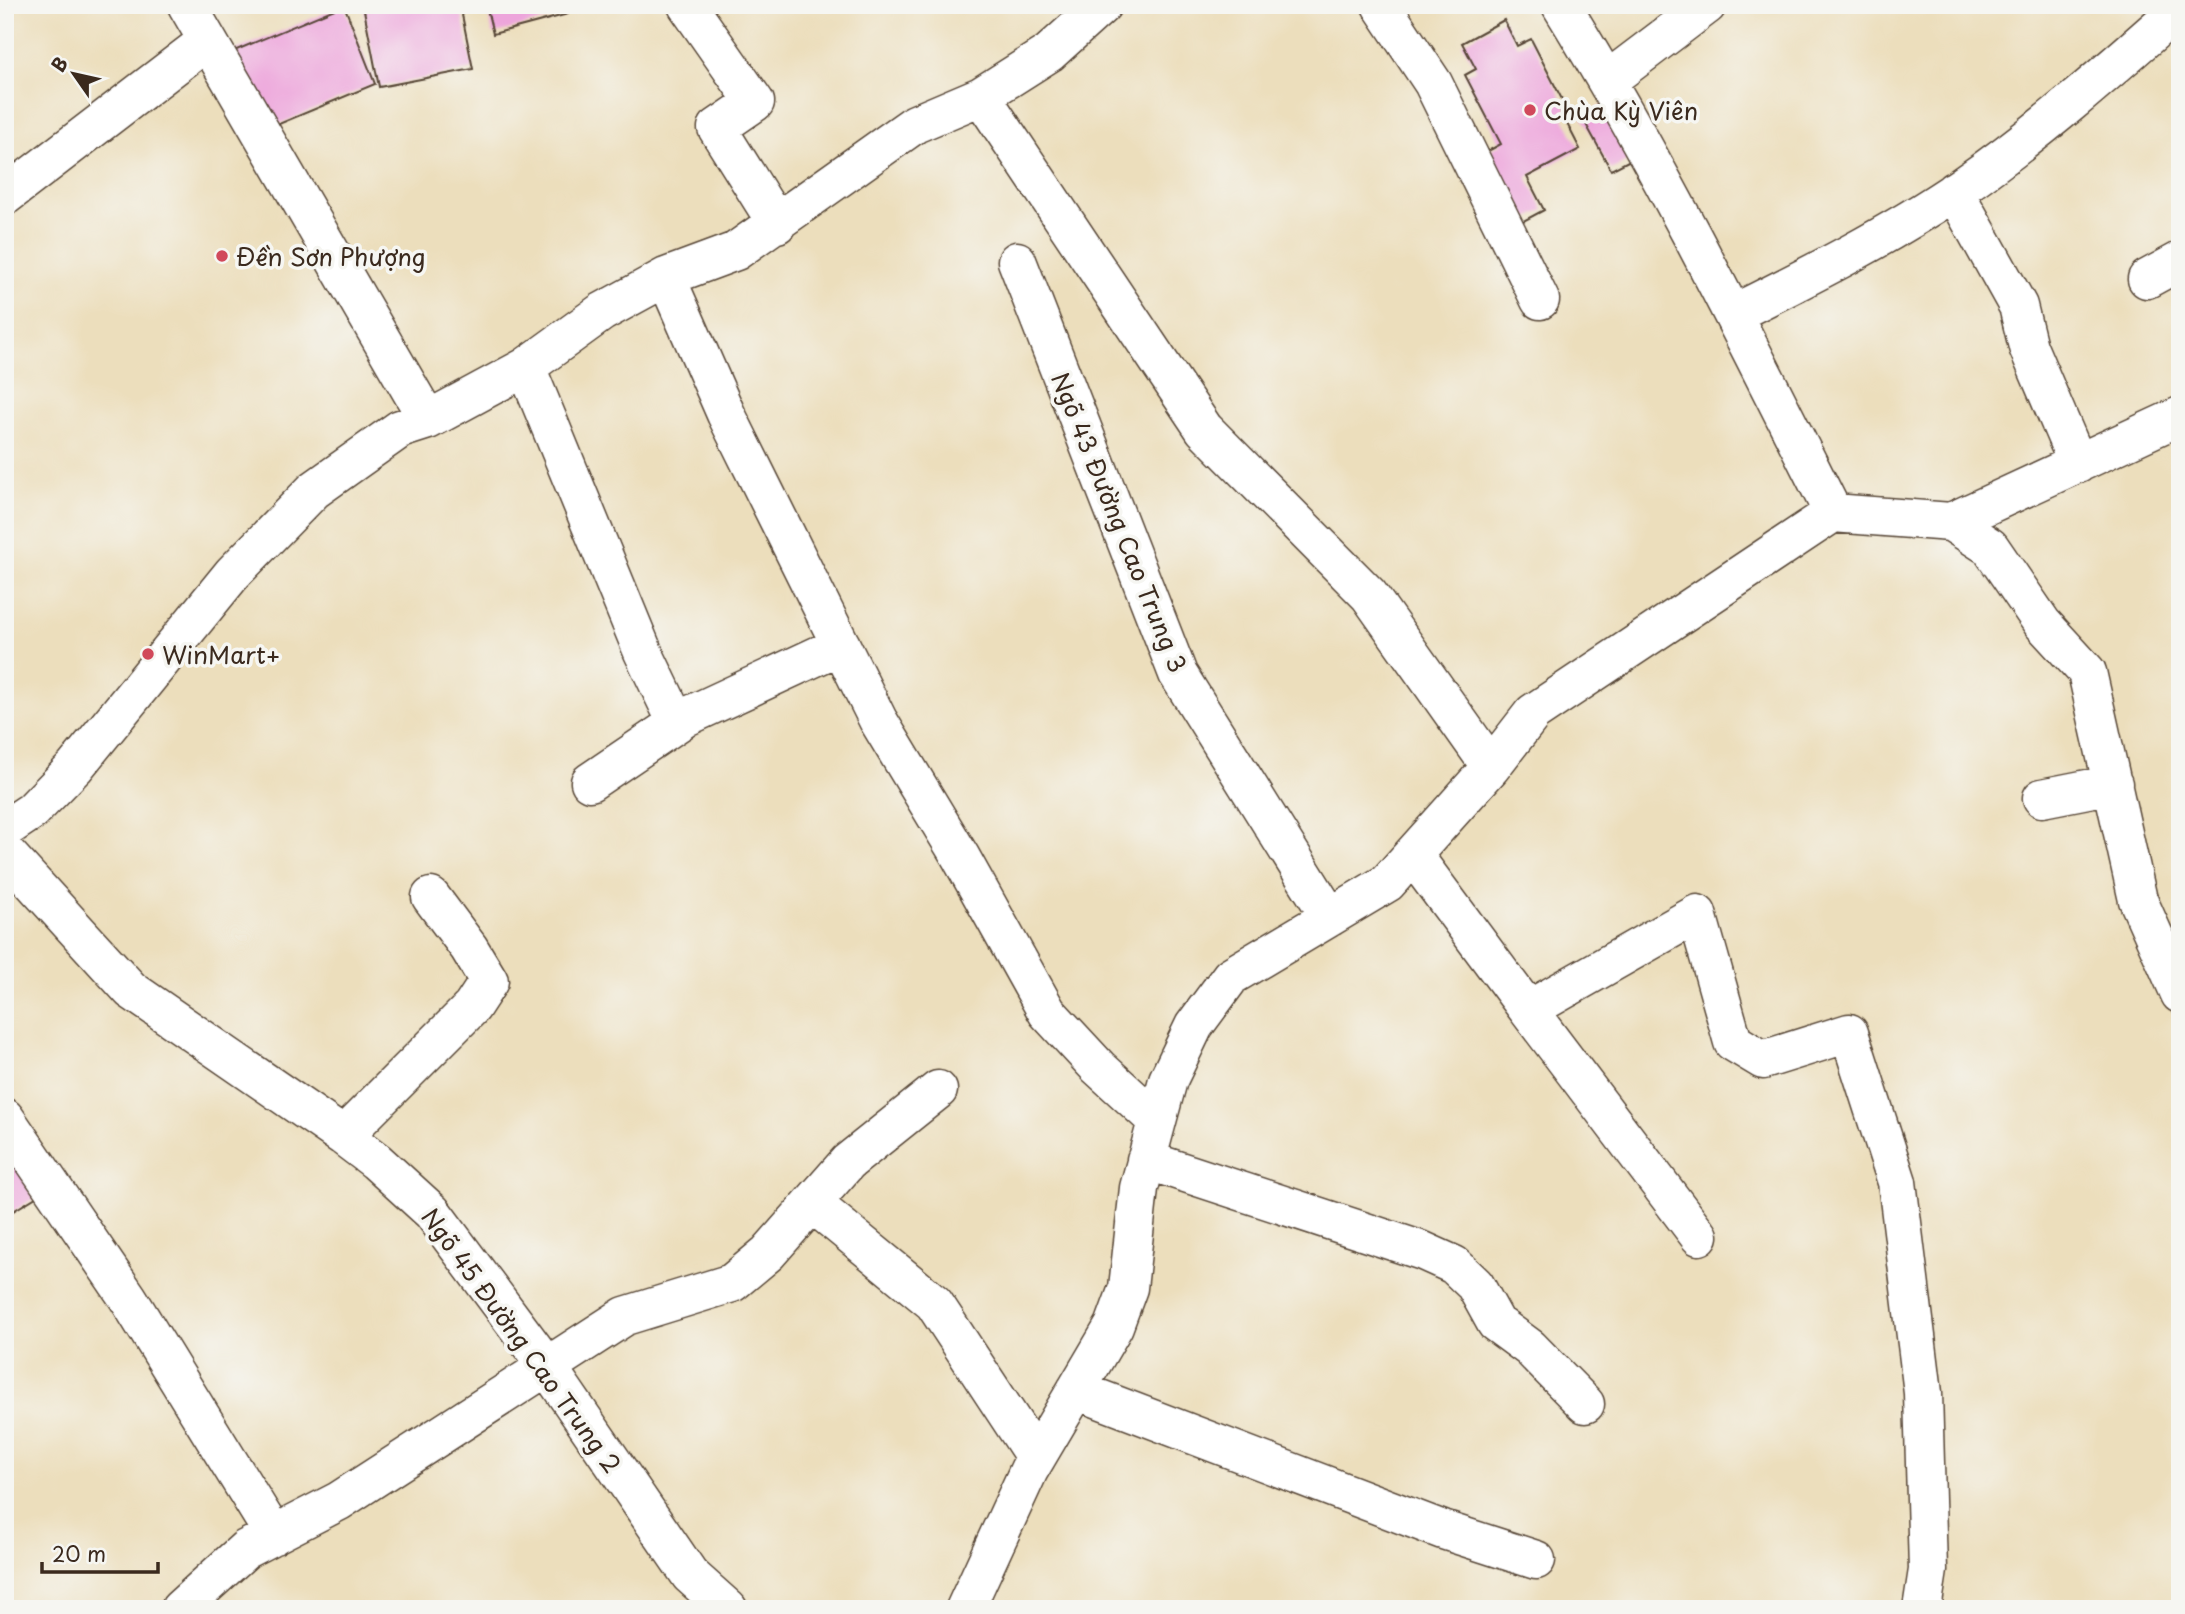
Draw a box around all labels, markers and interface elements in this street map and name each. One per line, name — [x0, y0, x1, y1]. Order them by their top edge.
north arrow — [38, 38, 108, 108]
text: B — [44, 51, 74, 77]
place label: Chùa Kỳ Viên — [1544, 92, 1698, 128]
marker: Chùa Kỳ Viên — [1522, 102, 1538, 118]
place label: Đền Sơn Phượng — [236, 238, 426, 274]
marker: Đền Sơn Phượng — [214, 248, 230, 264]
street label: Ngõ 43 Đường Cao Trung 3 — [1043, 366, 1197, 678]
place label: WinMart+ — [162, 636, 281, 672]
marker: WinMart+ — [140, 646, 156, 662]
street label: Ngõ 45 Đường Cao Trung 2 — [413, 1200, 631, 1480]
scale bar — [42, 1530, 158, 1574]
text: 20 m — [52, 1537, 106, 1569]

